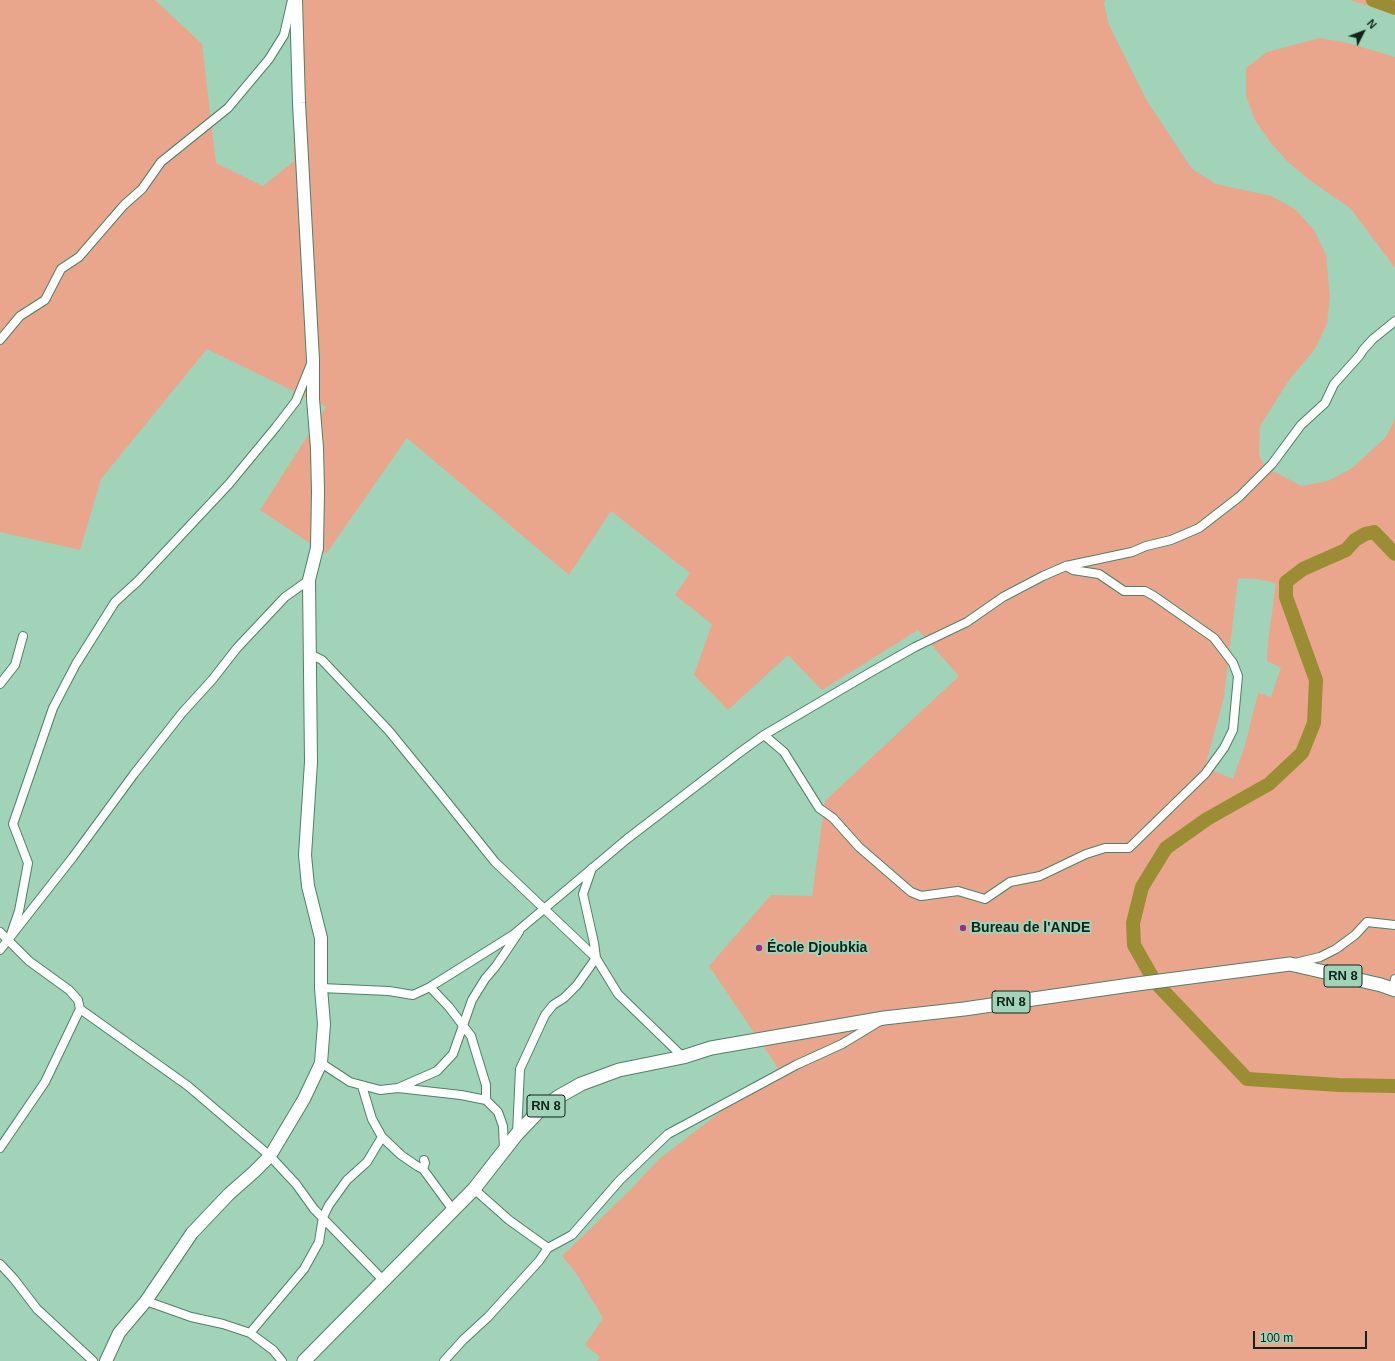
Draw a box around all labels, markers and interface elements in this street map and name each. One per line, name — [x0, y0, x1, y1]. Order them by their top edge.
north arrow — [1343, 12, 1383, 52]
text: N — [1365, 17, 1379, 31]
place label: Bureau de l'ANDE — [971, 920, 1090, 936]
marker: Bureau de l'ANDE — [958, 923, 968, 933]
place label: École Djoubkia — [767, 940, 867, 956]
marker: École Djoubkia — [754, 943, 764, 953]
road number: RN 8 — [1324, 965, 1362, 987]
road number: RN 8 — [992, 991, 1030, 1013]
road number: RN 8 — [527, 1095, 565, 1117]
scale bar — [1255, 1323, 1369, 1349]
text: 100 m — [1260, 1331, 1293, 1345]

